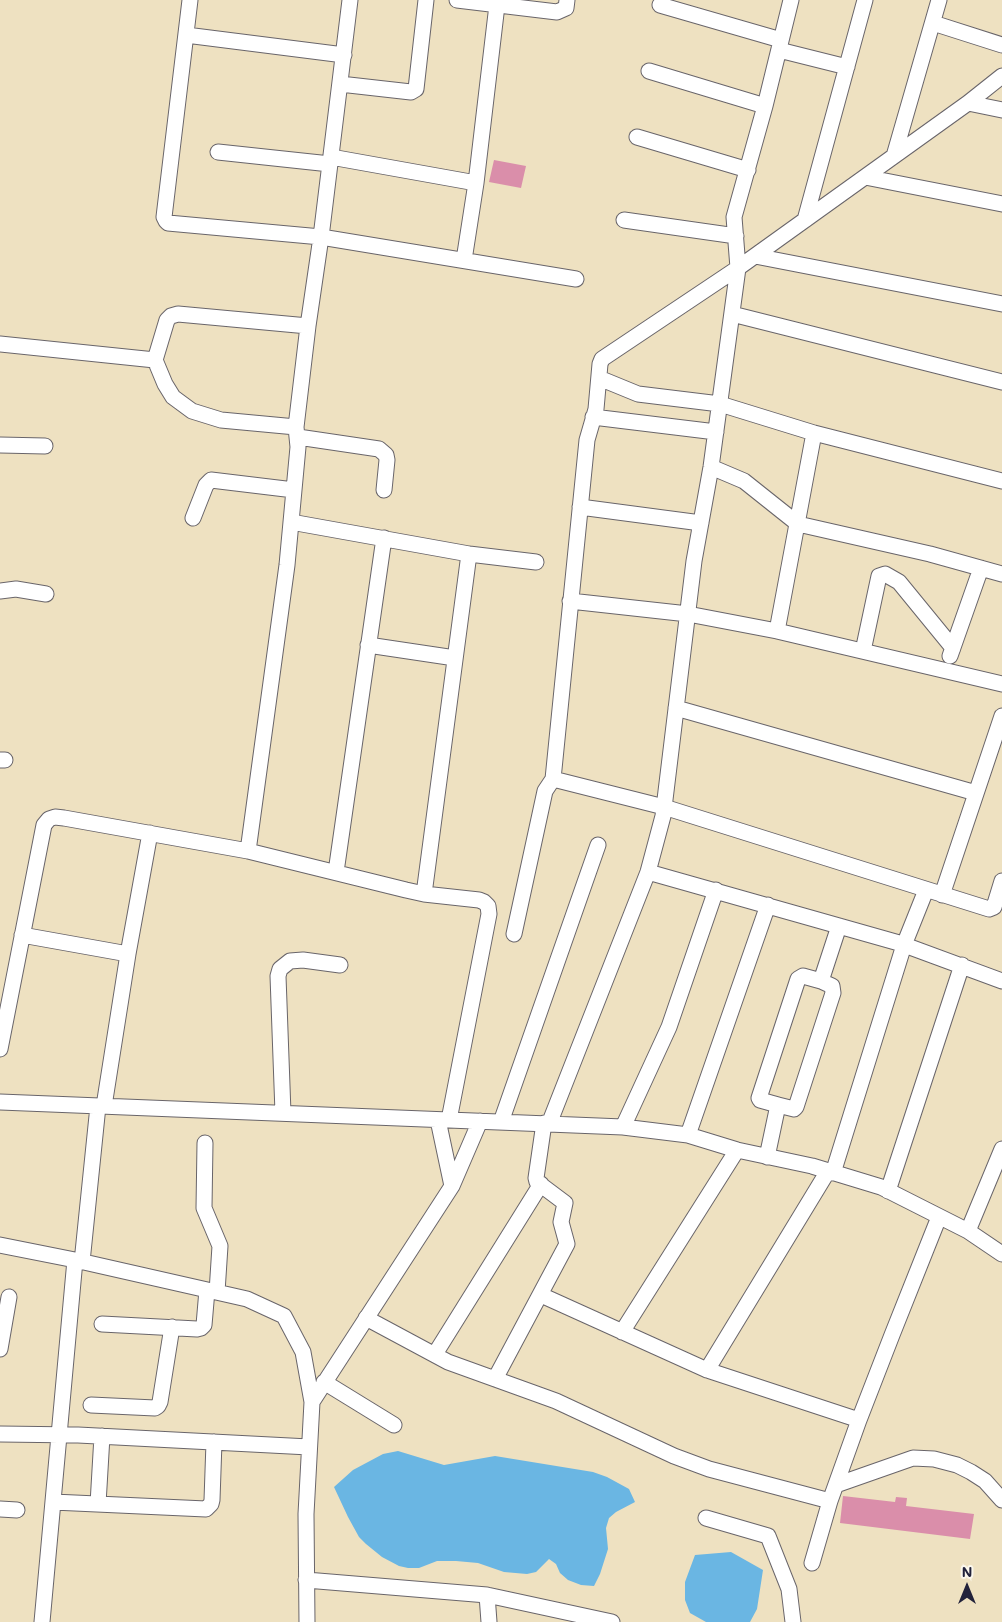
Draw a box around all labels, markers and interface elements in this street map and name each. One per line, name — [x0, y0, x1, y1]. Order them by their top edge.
north arrow — [942, 1562, 992, 1612]
text: N — [962, 1562, 972, 1581]

